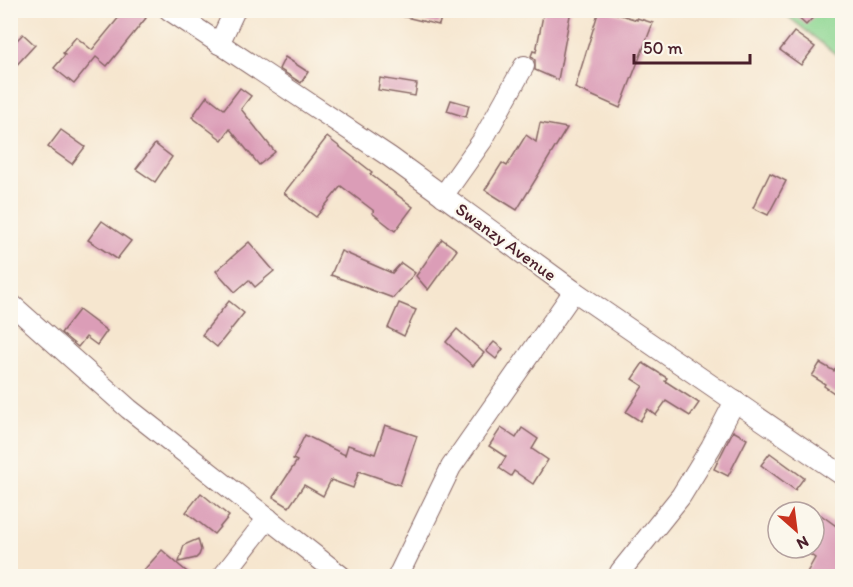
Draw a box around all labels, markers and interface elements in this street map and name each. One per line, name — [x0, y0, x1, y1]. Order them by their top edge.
scale bar — [634, 27, 750, 65]
text: 50 m — [643, 37, 683, 59]
street label: Swanzy Avenue — [451, 198, 561, 286]
north arrow — [766, 500, 826, 560]
text: N — [794, 532, 812, 554]

